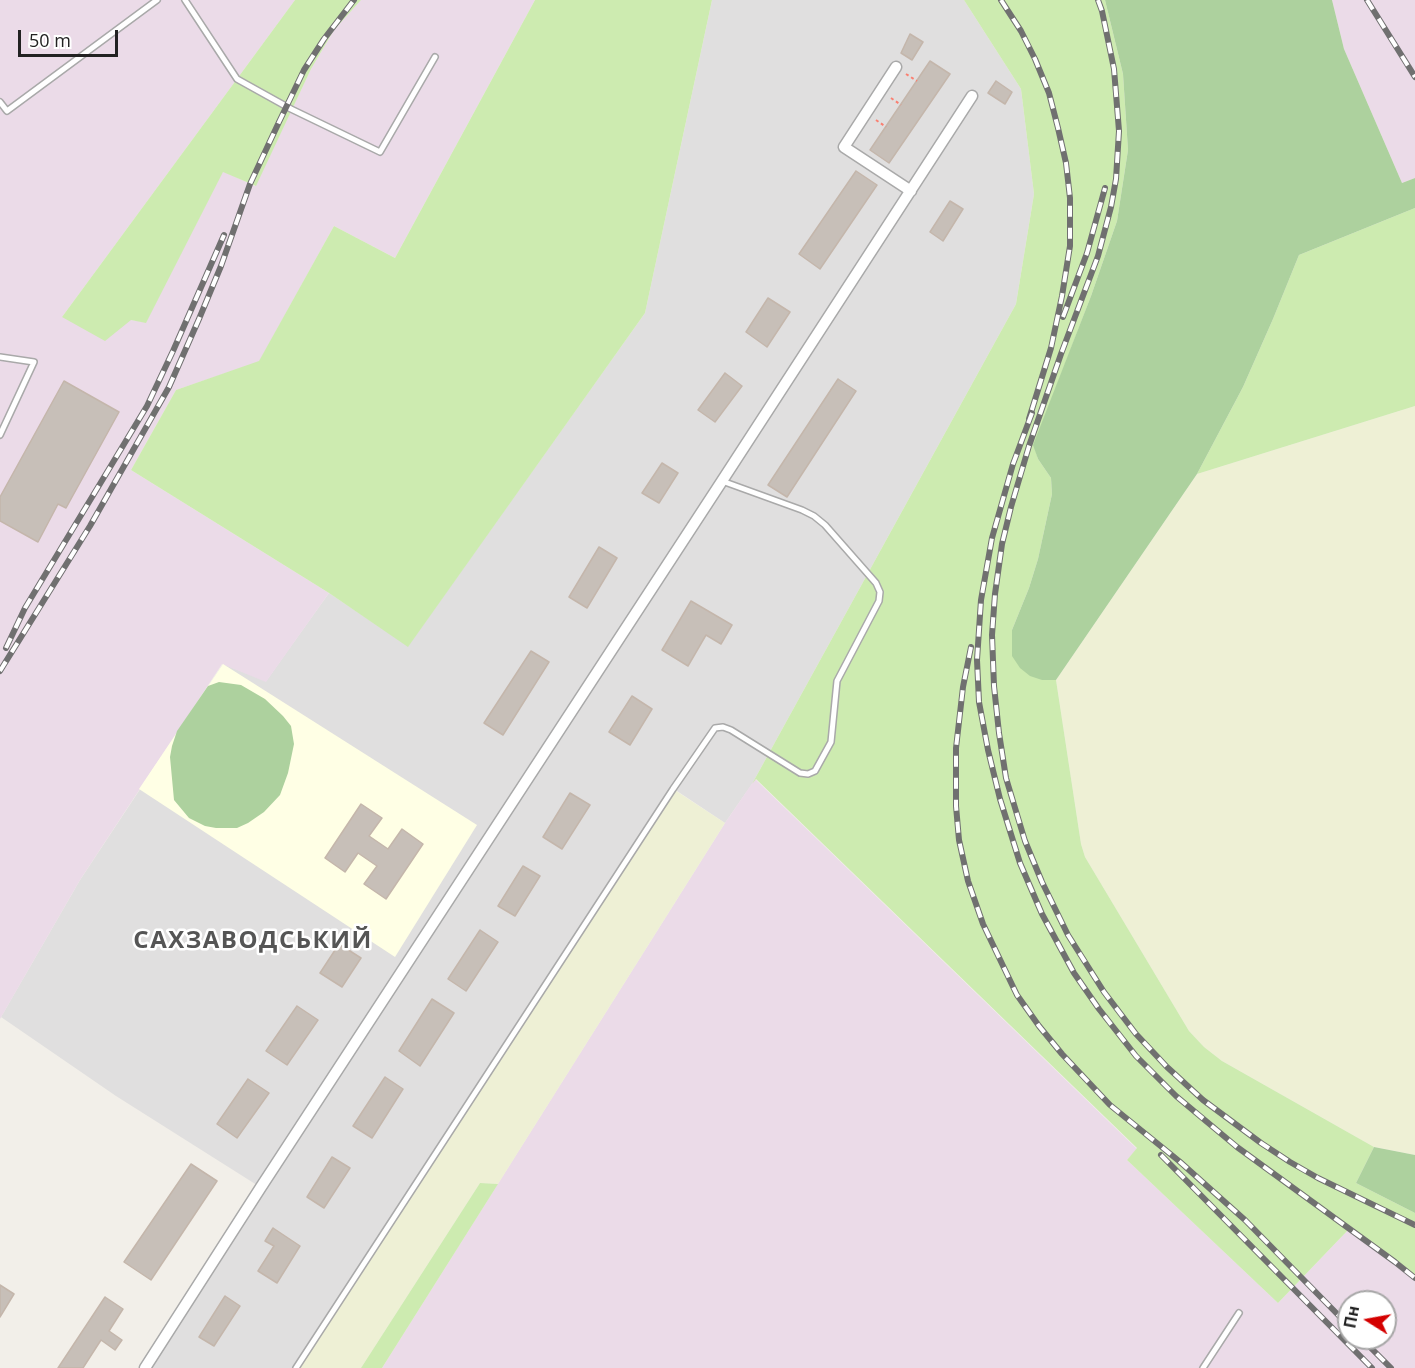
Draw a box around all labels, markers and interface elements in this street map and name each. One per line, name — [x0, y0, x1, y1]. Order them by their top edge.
scale bar — [21, 18, 122, 56]
text: 50 m — [29, 28, 71, 52]
district label: САХЗАВОДСЬКИЙ — [133, 927, 373, 955]
north arrow — [1337, 1290, 1397, 1350]
text: Пн — [1338, 1304, 1364, 1330]

